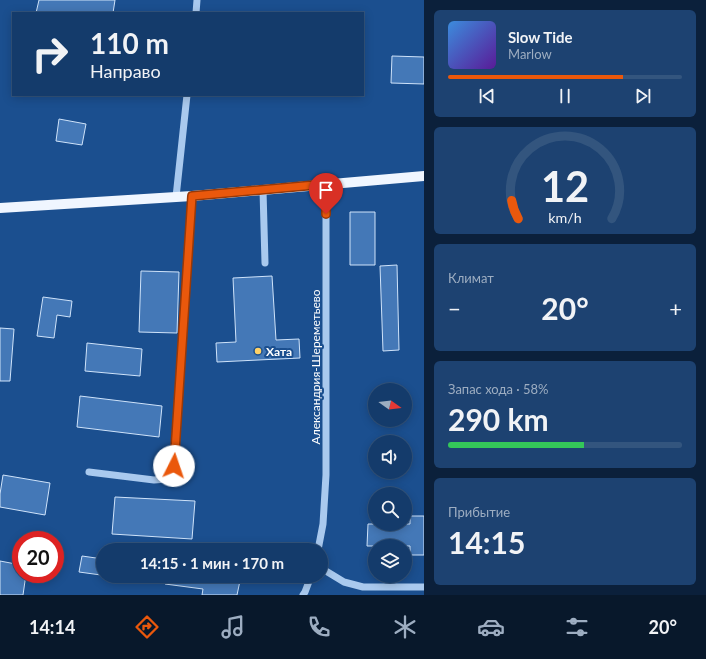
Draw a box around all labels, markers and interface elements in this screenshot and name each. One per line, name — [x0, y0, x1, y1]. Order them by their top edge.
text: 110 m — [90, 26, 169, 60]
icon: right — [24, 28, 76, 80]
text: Slow Tide — [508, 28, 573, 46]
text: Marlow — [508, 46, 552, 62]
text: Направо — [90, 60, 161, 82]
icon: previous — [476, 85, 498, 107]
icon: pause — [554, 85, 576, 107]
icon: next — [632, 85, 654, 107]
text: 12 — [541, 160, 589, 210]
pin — [309, 173, 343, 214]
icon: arrive — [315, 179, 337, 201]
text: km/h — [548, 208, 582, 225]
text: Климат — [448, 270, 494, 286]
street label: Александрия-Шереметьево — [308, 289, 323, 445]
text: 20° — [541, 290, 589, 326]
text: − — [448, 295, 461, 322]
text: + — [669, 295, 682, 322]
place label: Хата — [266, 344, 292, 359]
marker: Хата — [253, 346, 263, 356]
text: Запас хода · 58% — [448, 381, 549, 397]
north arrow — [368, 383, 412, 427]
map controls — [368, 383, 412, 583]
text: 290 km — [448, 401, 549, 437]
button: sound — [368, 435, 412, 479]
position arrow — [153, 445, 195, 487]
button: search — [368, 487, 412, 531]
text: Прибытие — [448, 504, 510, 520]
text: 14:15 — [448, 524, 525, 560]
speed limit sign: 20 — [12, 531, 64, 583]
button: layers — [368, 539, 412, 583]
text: 14:15 · 1 мин · 170 m — [140, 554, 284, 572]
icon: directions — [133, 613, 161, 641]
icon: music — [219, 613, 247, 641]
icon: phone — [305, 613, 333, 641]
icon: climate — [391, 613, 419, 641]
icon: car — [477, 613, 505, 641]
icon: filters — [563, 613, 591, 641]
text: 14:14 — [29, 616, 75, 638]
text: 20° — [649, 616, 677, 638]

